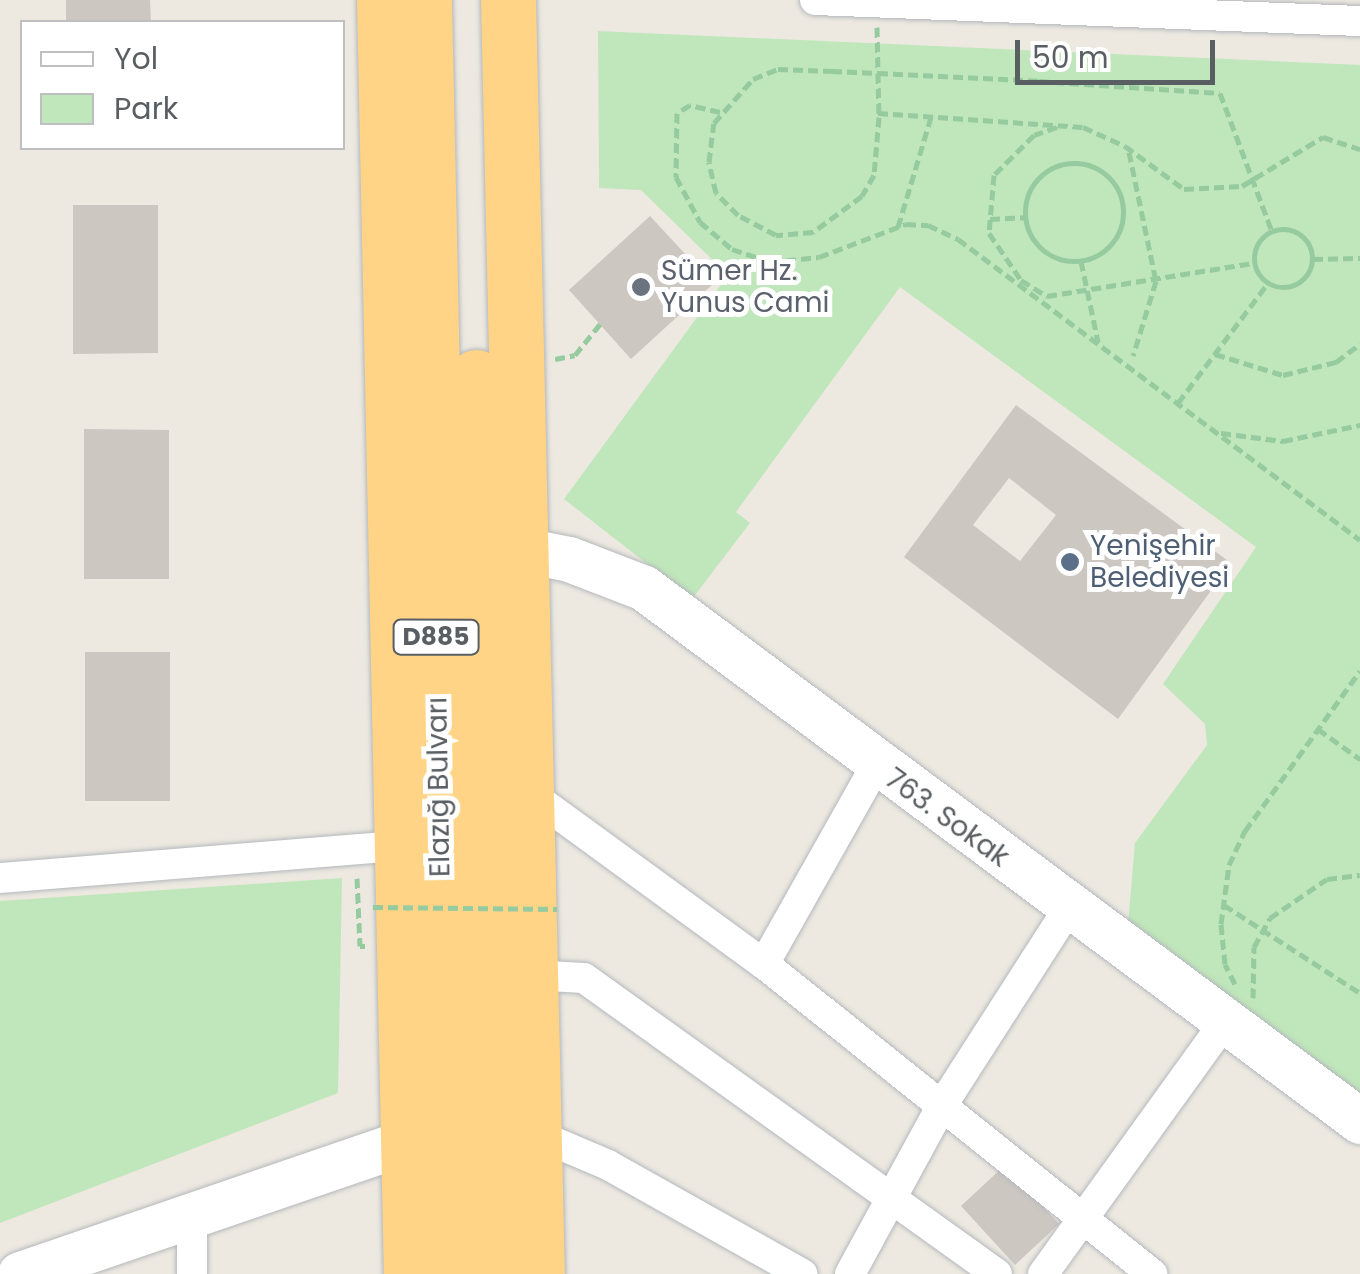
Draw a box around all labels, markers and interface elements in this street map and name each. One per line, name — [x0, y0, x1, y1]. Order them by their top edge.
legend — [20, 20, 345, 150]
scale bar — [1020, 20, 1220, 82]
text: 50 m — [1032, 36, 1109, 79]
text: Yol — [114, 37, 158, 80]
text: Park — [114, 87, 178, 130]
place label: Sümer Hz. Yunus Cami — [661, 254, 829, 320]
marker: Sümer Hz. Yunus Cami — [630, 276, 652, 298]
place label: Yenişehir Belediyesi — [1090, 529, 1229, 595]
marker: Yenişehir Belediyesi — [1059, 551, 1081, 573]
road number: D885 — [391, 617, 481, 657]
street label: Elazığ Bulvarı — [421, 697, 457, 877]
street label: 763. Sokak — [878, 762, 1016, 874]

